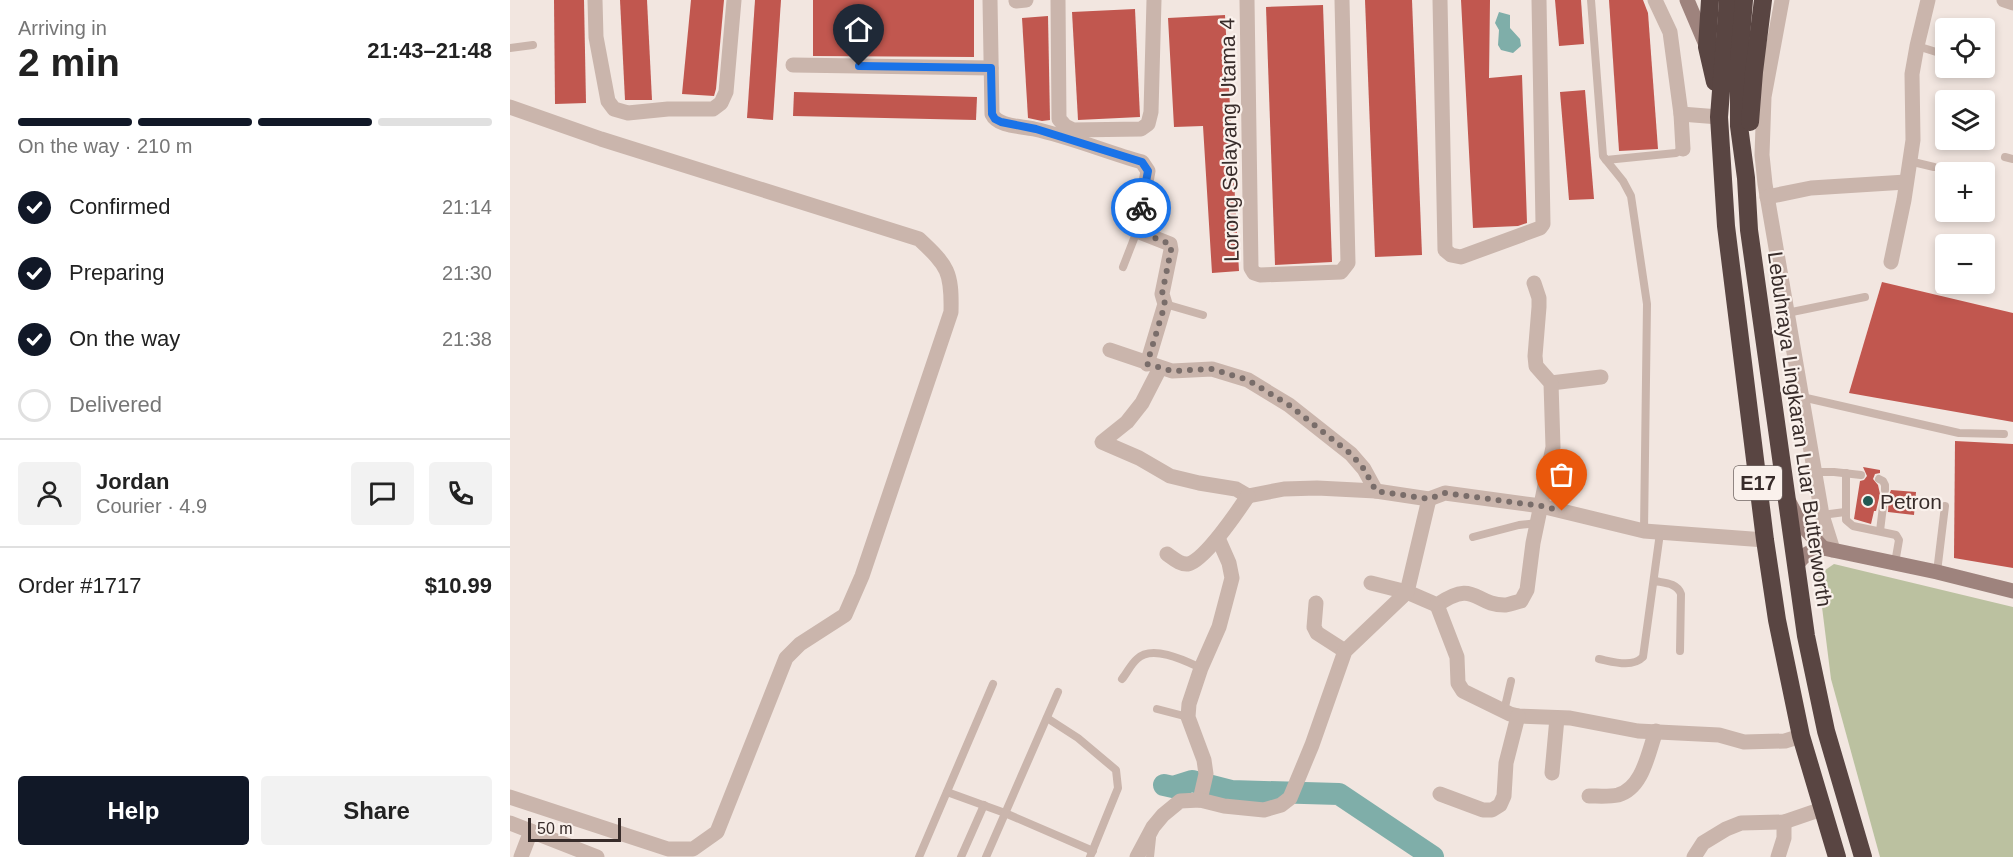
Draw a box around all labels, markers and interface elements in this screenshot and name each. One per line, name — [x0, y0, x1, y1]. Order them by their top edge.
pin — [833, 4, 884, 66]
icon: home — [842, 13, 875, 46]
text: Arriving in — [18, 17, 107, 39]
street label: Lorong Selayang Utama 4 — [1215, 18, 1243, 262]
map controls — [1935, 18, 1995, 294]
button: locate — [1935, 18, 1995, 78]
text: 21:43–21:48 — [367, 38, 492, 63]
text: 2 min — [18, 41, 120, 84]
button: layers — [1935, 90, 1995, 150]
text: On the way · 210 m — [18, 135, 193, 157]
button: + — [1935, 162, 1995, 222]
courier — [1111, 178, 1171, 238]
icon: check — [18, 191, 51, 224]
icon: bike — [1125, 192, 1158, 225]
text: Confirmed — [69, 194, 170, 219]
text: 21:14 — [442, 196, 492, 218]
button: − — [1935, 234, 1995, 294]
street label: Lebuhraya Lingkaran Luar Butterworth — [1764, 250, 1836, 608]
icon: check — [18, 257, 51, 290]
text: Preparing — [69, 260, 164, 285]
text: 21:30 — [442, 262, 492, 284]
icon: check — [18, 323, 51, 356]
text: On the way — [69, 326, 180, 351]
text: 21:38 — [442, 328, 492, 350]
text: Delivered — [69, 392, 162, 417]
pin — [1536, 449, 1587, 511]
icon: bag — [1545, 458, 1578, 491]
button: person — [18, 462, 81, 525]
button: chat — [351, 462, 414, 525]
button: phone — [429, 462, 492, 525]
road number: E17 — [1734, 466, 1782, 500]
text: Jordan — [96, 469, 169, 494]
place label: Petron — [1880, 490, 1942, 513]
marker: Petron — [1861, 494, 1875, 508]
text: Courier · 4.9 — [96, 495, 207, 517]
text: Order #1717 — [18, 573, 142, 598]
text: $10.99 — [425, 573, 492, 598]
button: Help — [18, 776, 249, 845]
button: Share — [261, 776, 492, 845]
scale bar — [528, 815, 621, 842]
text: 50 m — [537, 820, 573, 837]

